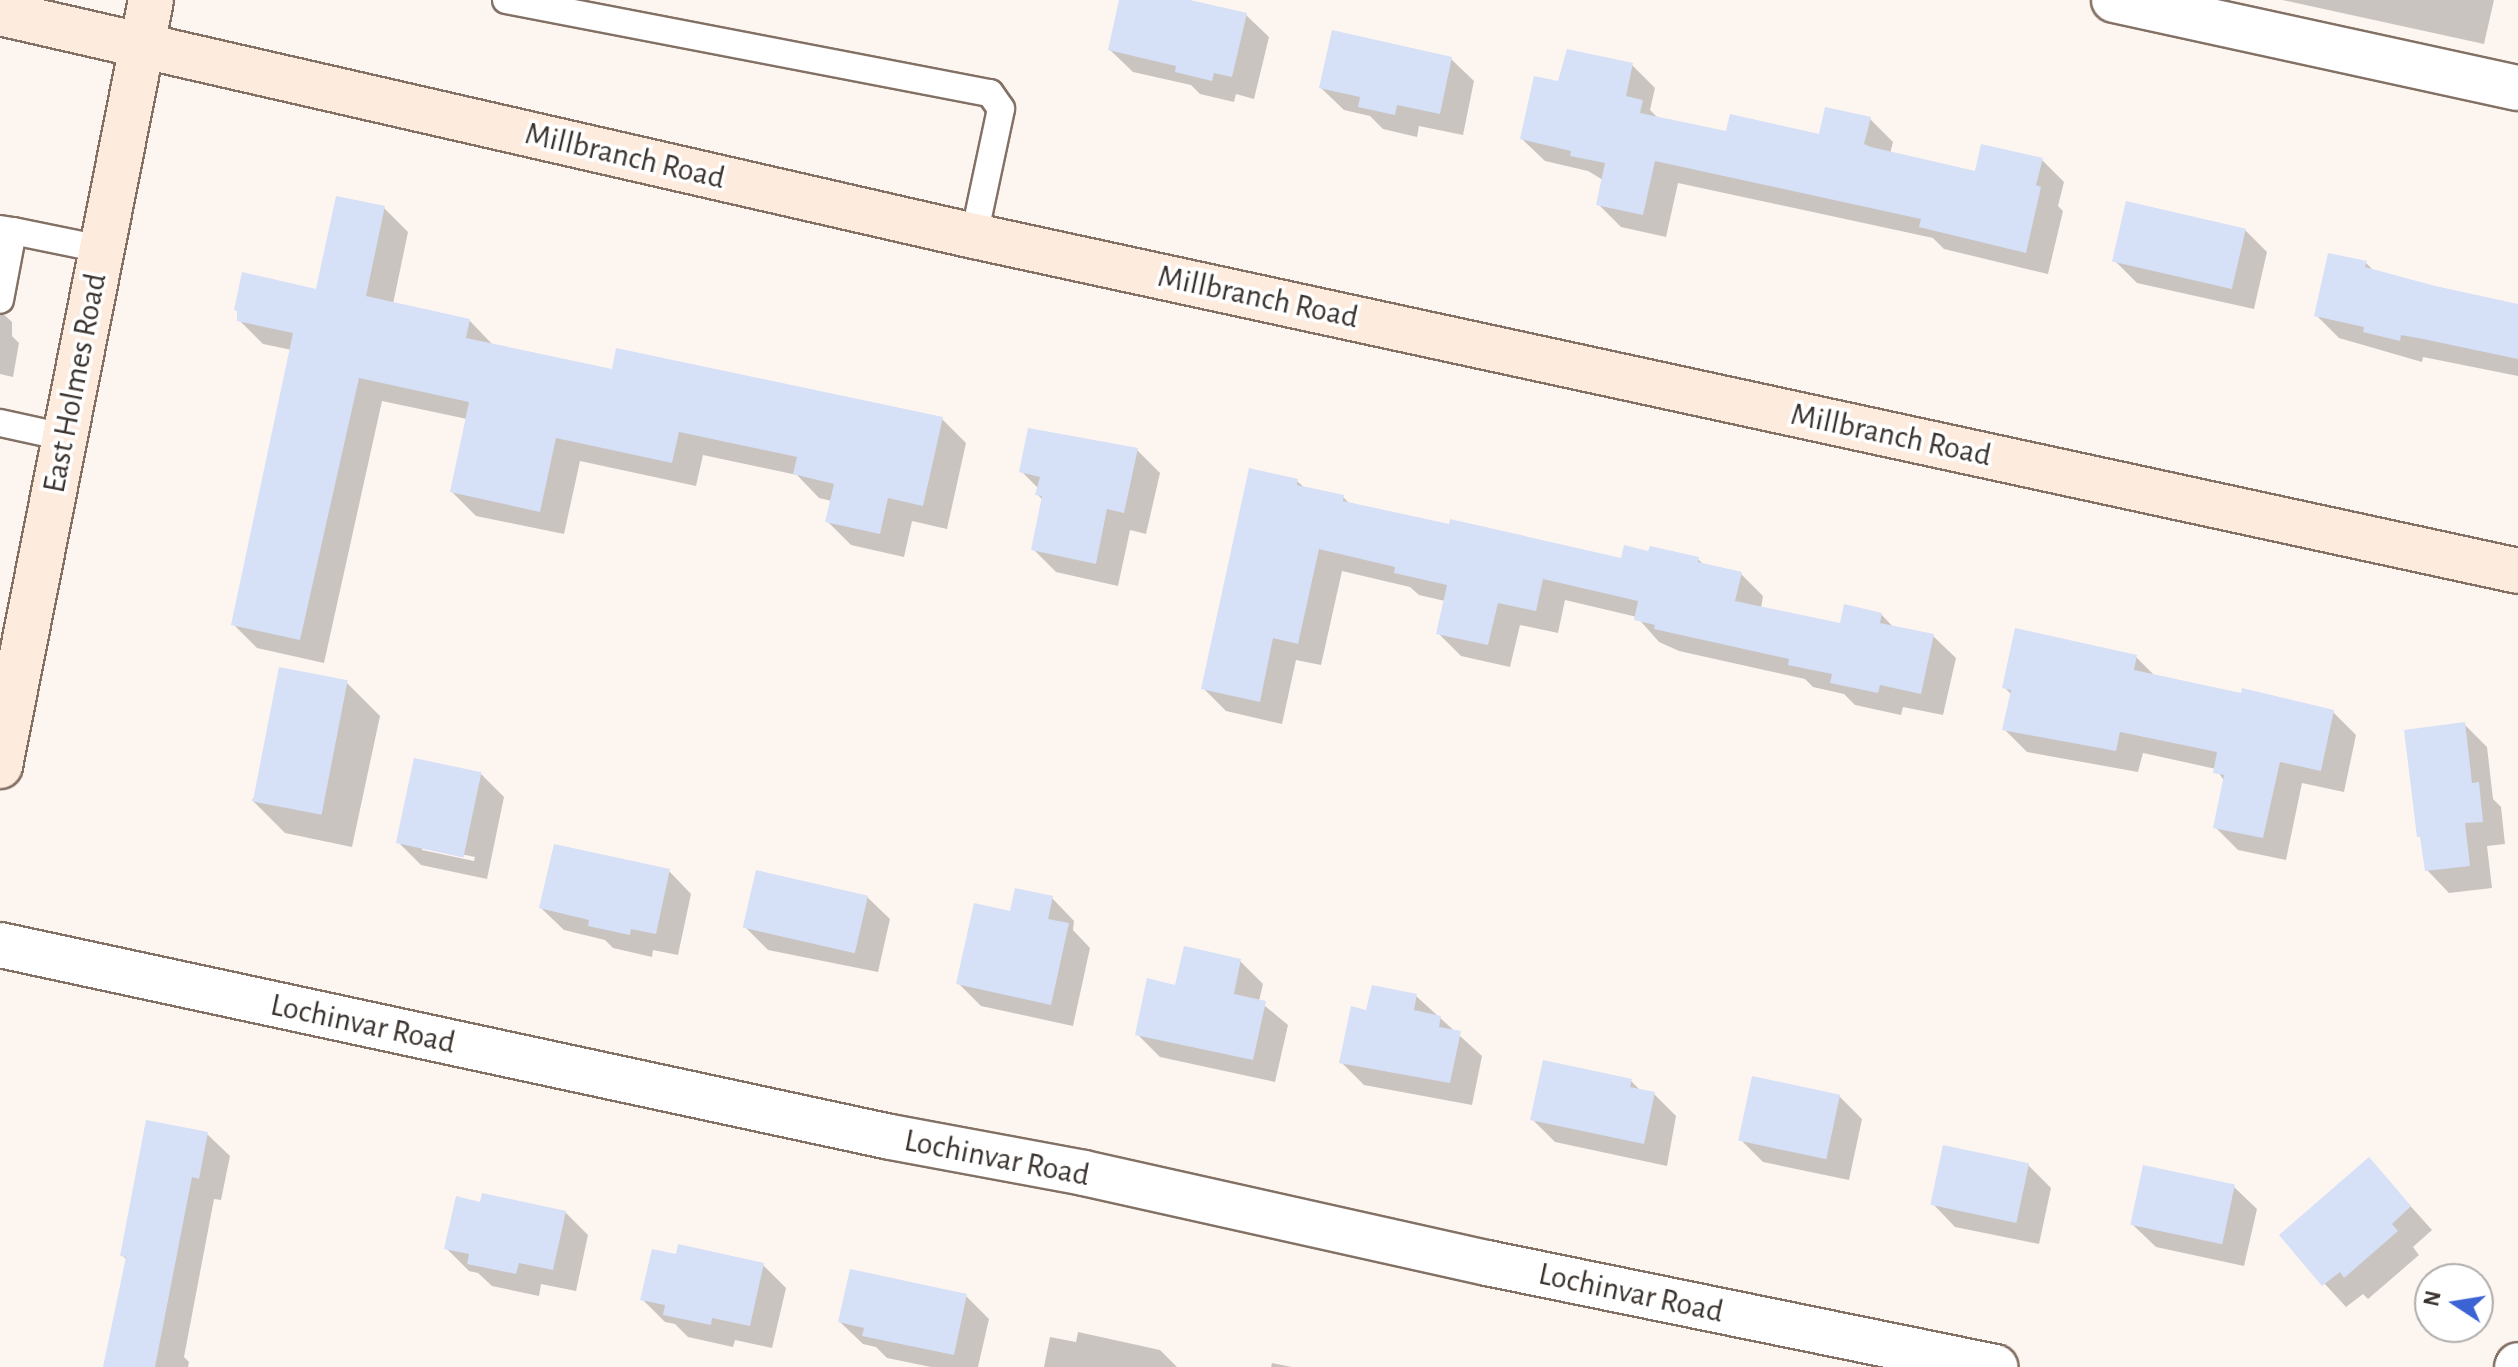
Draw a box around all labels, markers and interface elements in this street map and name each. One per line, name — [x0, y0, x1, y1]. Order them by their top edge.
street label: Millbranch Road — [521, 114, 729, 198]
street label: Millbranch Road — [1154, 257, 1362, 337]
street label: East Holmes Road — [35, 270, 115, 496]
street label: Millbranch Road — [1787, 395, 1995, 475]
street label: Lochinvar Road — [267, 986, 459, 1062]
street label: Lochinvar Road — [901, 1121, 1093, 1195]
street label: Lochinvar Road — [1535, 1255, 1727, 1331]
north arrow — [2414, 1263, 2494, 1343]
text: N — [2420, 1289, 2445, 1308]

